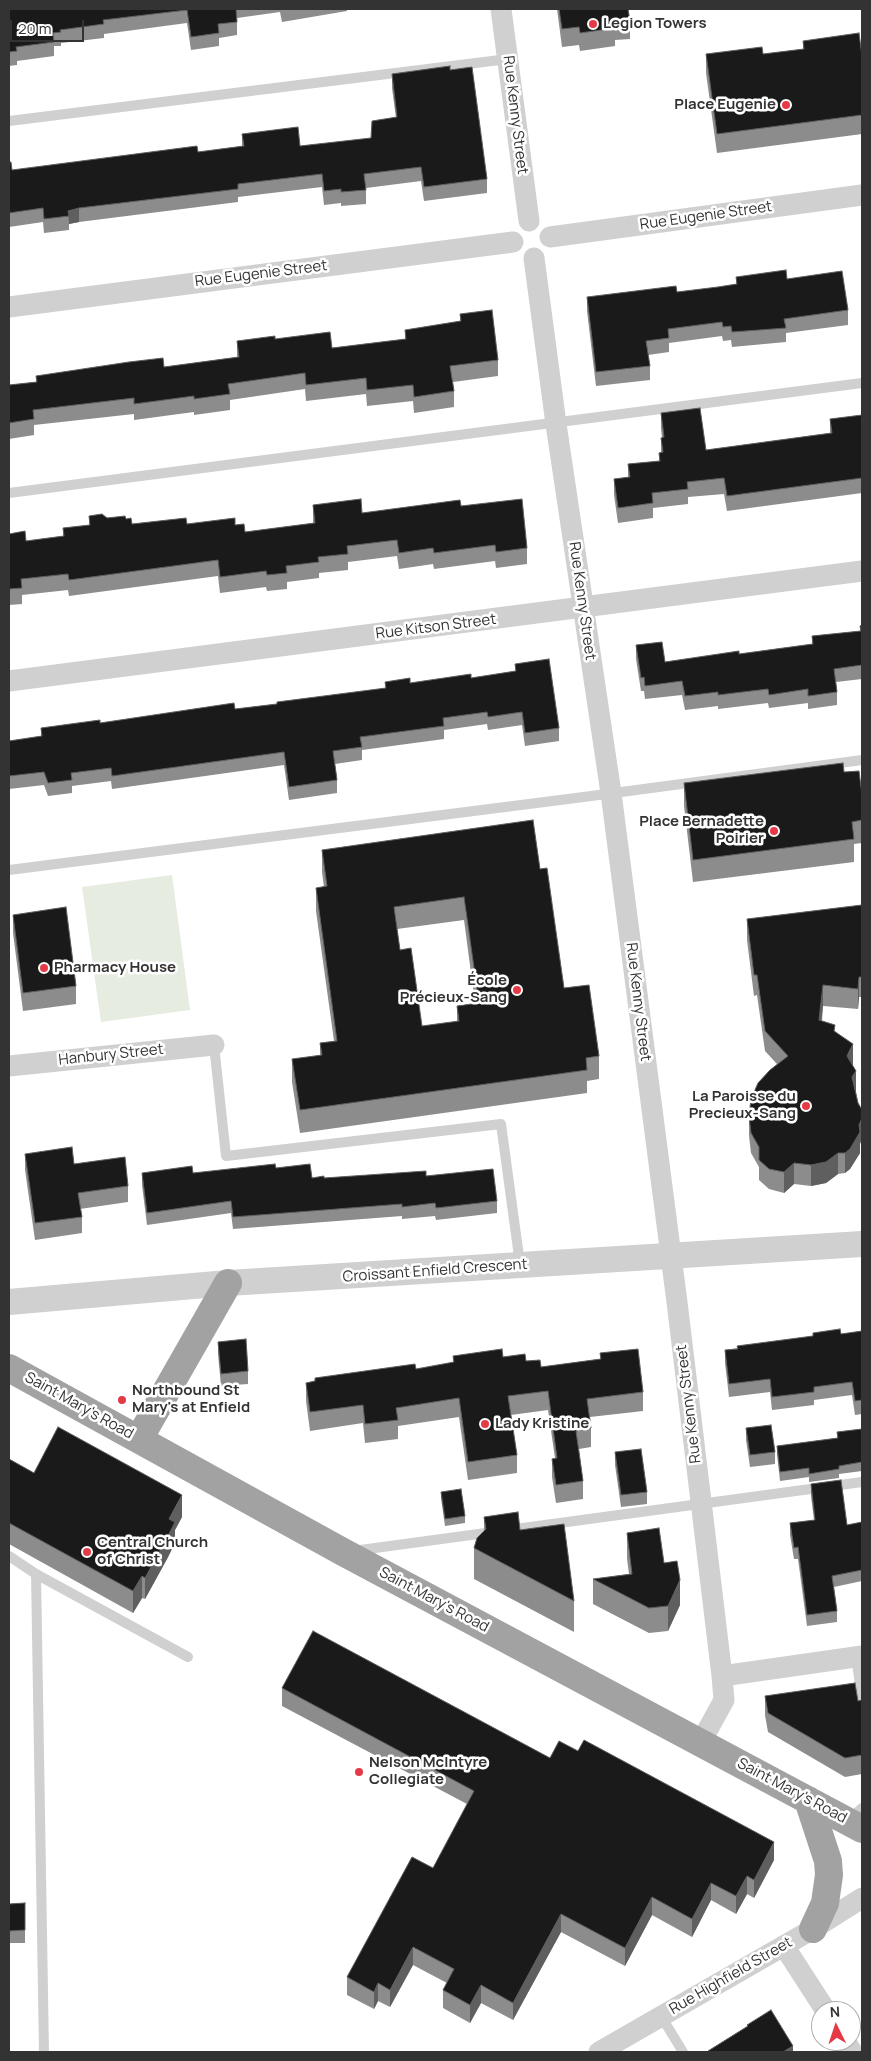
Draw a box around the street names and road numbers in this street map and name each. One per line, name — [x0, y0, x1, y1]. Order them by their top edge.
street label: Rue Kenny Street — [499, 55, 531, 175]
street label: Rue Eugenie Street — [639, 198, 773, 234]
street label: Rue Eugenie Street — [194, 257, 328, 291]
street label: Rue Kenny Street — [565, 541, 599, 661]
street label: Rue Kitson Street — [375, 611, 497, 643]
street label: Rue Kenny Street — [622, 942, 654, 1062]
street label: Hanbury Street — [58, 1041, 164, 1069]
street label: Croissant Enfield Crescent — [342, 1256, 528, 1286]
street label: Rue Kenny Street — [673, 1344, 705, 1464]
street label: Saint Mary's Road — [21, 1369, 137, 1443]
street label: Saint Mary's Road — [376, 1564, 492, 1636]
street label: Saint Mary's Road — [734, 1755, 850, 1827]
street label: Rue Highfield Street — [666, 1933, 796, 2019]

